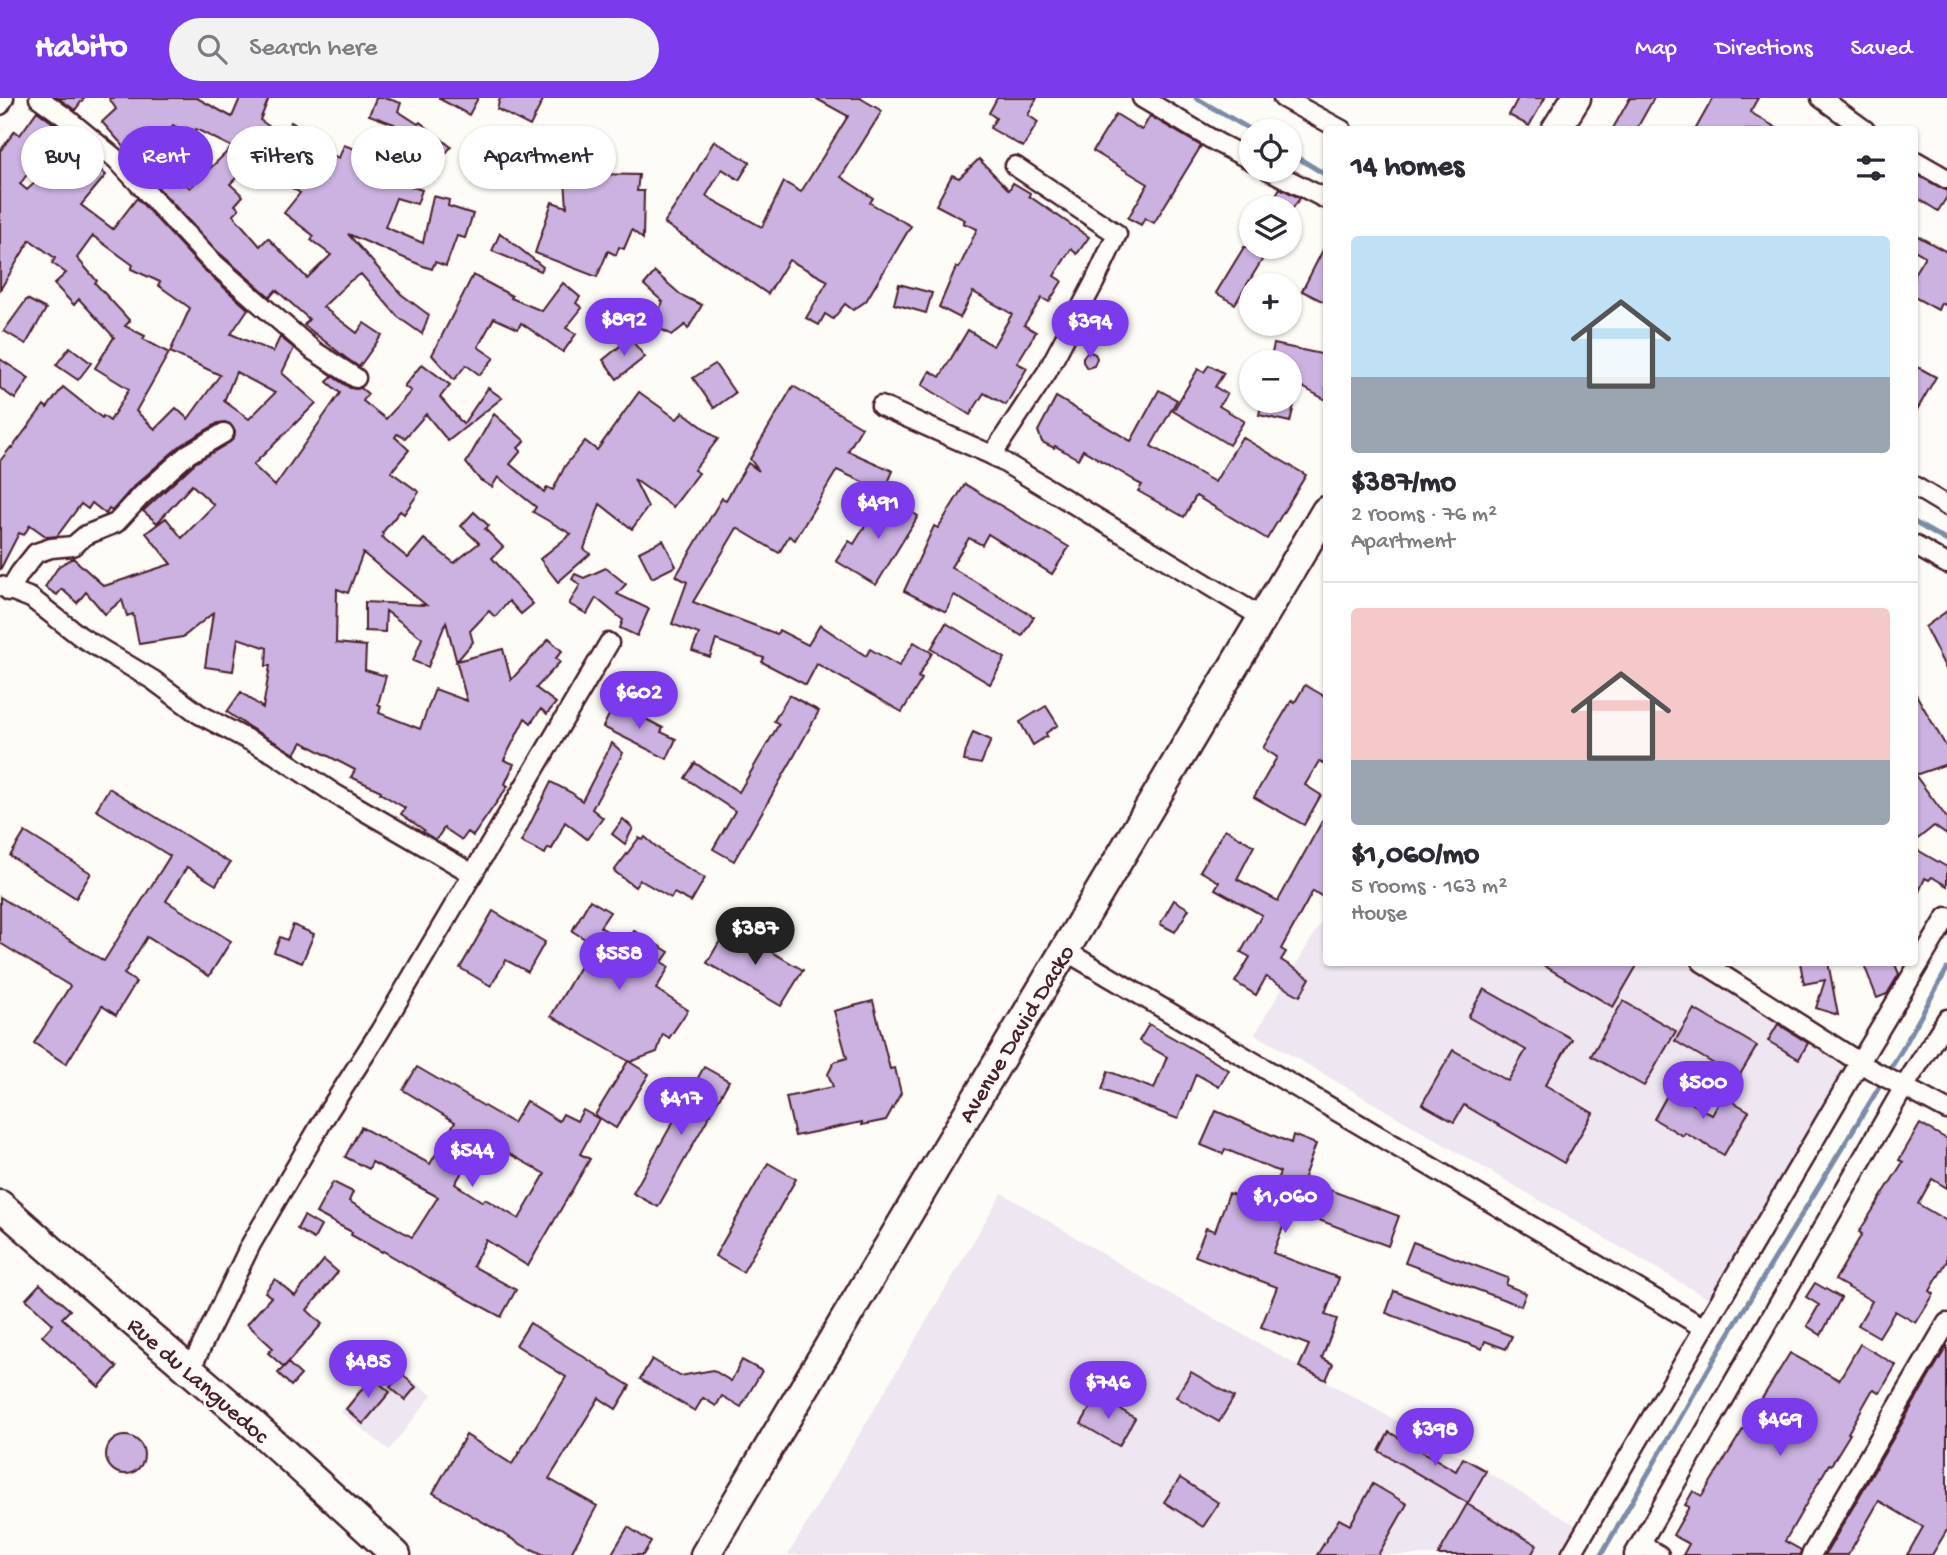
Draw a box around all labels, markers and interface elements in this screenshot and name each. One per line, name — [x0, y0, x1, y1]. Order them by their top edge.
search box — [169, 18, 659, 81]
text: Habito — [35, 30, 127, 68]
icon: search — [193, 30, 231, 68]
text: Search here — [249, 34, 377, 65]
text: Map — [1635, 35, 1677, 64]
text: Directions — [1715, 35, 1813, 64]
text: Saved — [1851, 35, 1912, 64]
map controls — [1239, 119, 1302, 413]
button: locate — [1239, 119, 1302, 182]
chip: Buy — [21, 126, 104, 189]
chip: Rent — [118, 126, 213, 189]
chip: Filters — [227, 126, 337, 189]
chip: New — [351, 126, 445, 189]
chip: Apartment — [459, 126, 616, 189]
icon: filters — [1852, 149, 1890, 187]
text: 14 homes — [1351, 151, 1464, 186]
button: layers — [1239, 196, 1302, 259]
button: + — [1239, 273, 1302, 336]
icon: home — [1558, 281, 1684, 407]
pin: $892 — [583, 299, 665, 358]
pin: $394 — [1049, 300, 1131, 360]
text: $892 — [601, 307, 647, 334]
text: $394 — [1068, 309, 1112, 336]
button: − — [1239, 350, 1302, 413]
text: $387/mo — [1351, 467, 1456, 502]
pin: $491 — [837, 482, 919, 541]
text: $491 — [857, 490, 899, 517]
text: 2 rooms · 76 m² — [1351, 502, 1497, 529]
text: Apartment — [1351, 529, 1455, 556]
icon: home — [1558, 653, 1684, 779]
pin: $602 — [598, 672, 680, 731]
text: $602 — [616, 680, 662, 707]
text: $1,060/mo — [1351, 839, 1479, 874]
text: 5 rooms · 163 m² — [1351, 874, 1507, 901]
text: House — [1351, 901, 1407, 928]
pin: $387 — [714, 908, 796, 967]
text: $387 — [732, 916, 778, 943]
pin: $558 — [578, 932, 660, 992]
street label: Avenue David Dacko — [953, 940, 1083, 1129]
text: $558 — [595, 941, 643, 968]
pin: $500 — [1662, 1062, 1744, 1121]
text: $500 — [1679, 1070, 1727, 1097]
pin: $417 — [640, 1077, 722, 1137]
text: $417 — [660, 1086, 702, 1113]
pin: $544 — [431, 1130, 513, 1189]
text: $544 — [450, 1138, 494, 1165]
pin: $1,060 — [1228, 1176, 1342, 1235]
text: $1,060 — [1253, 1184, 1317, 1211]
street label: Rue du Languedoc — [120, 1312, 274, 1452]
pin: $485 — [327, 1340, 409, 1400]
text: $485 — [345, 1349, 391, 1376]
pin: $746 — [1067, 1362, 1149, 1421]
text: $746 — [1086, 1370, 1130, 1397]
pin: $469 — [1739, 1398, 1821, 1458]
text: $469 — [1758, 1407, 1802, 1434]
pin: $398 — [1394, 1408, 1476, 1468]
text: $398 — [1412, 1417, 1458, 1444]

